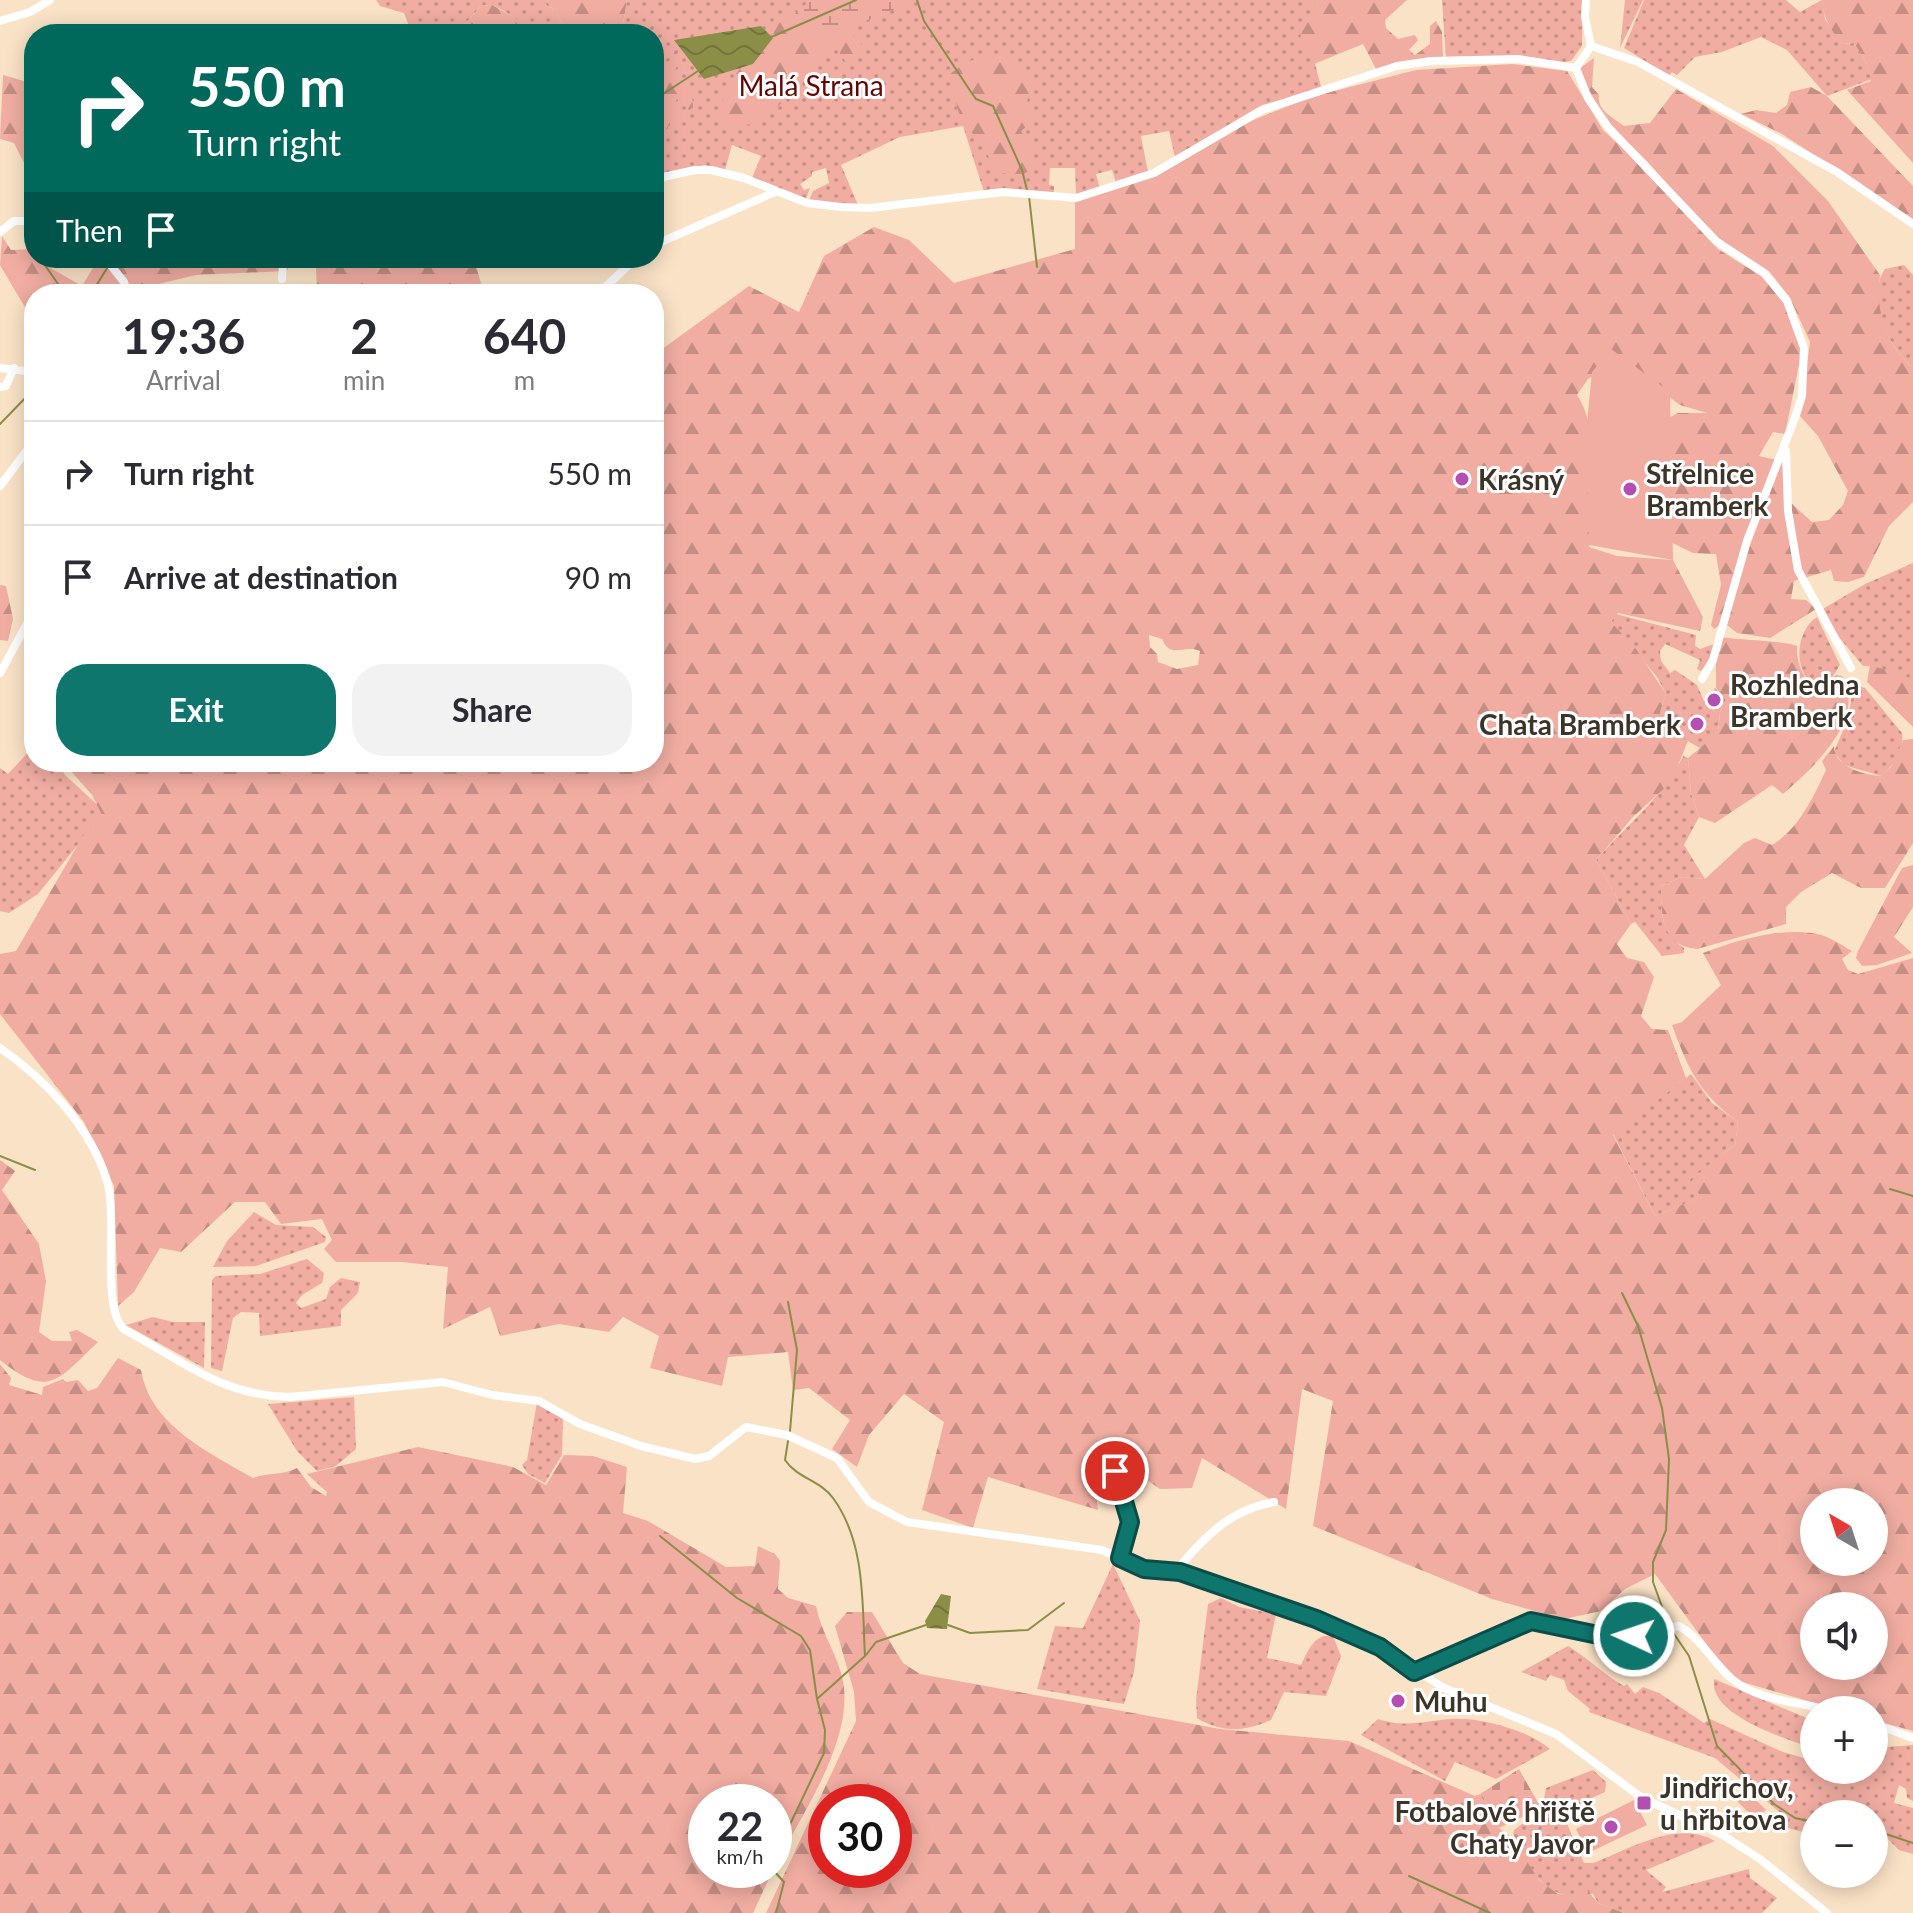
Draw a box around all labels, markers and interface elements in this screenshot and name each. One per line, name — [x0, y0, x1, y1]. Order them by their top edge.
text: 550 m — [188, 52, 346, 119]
icon: right — [56, 56, 160, 160]
park label: Malá Strana — [738, 68, 884, 102]
text: Turn right — [188, 120, 341, 164]
icon: arrive — [139, 208, 183, 252]
text: Then — [56, 212, 123, 248]
text: 19:36 — [122, 307, 245, 364]
text: 2 — [350, 307, 378, 364]
text: 640 — [483, 307, 566, 364]
text: Arrival — [146, 364, 221, 396]
text: min — [343, 364, 385, 396]
text: m — [514, 364, 535, 396]
icon: right — [56, 451, 100, 495]
text: Turn right — [124, 455, 254, 491]
text: 550 m — [547, 455, 632, 491]
place label: Střelnice Bramberk — [1646, 456, 1768, 522]
place label: Krásný — [1478, 462, 1564, 496]
marker: Krásný — [1453, 470, 1471, 488]
marker: Střelnice Bramberk — [1621, 480, 1639, 498]
icon: arrive — [56, 555, 100, 599]
text: Arrive at destination — [124, 559, 398, 595]
text: 90 m — [565, 559, 632, 595]
button: Exit — [56, 664, 336, 756]
button: Share — [352, 664, 632, 756]
place label: Rozhledna Bramberk — [1730, 667, 1859, 733]
marker: Rozhledna Bramberk — [1705, 691, 1723, 709]
place label: Chata Bramberk — [1479, 707, 1681, 741]
marker: Chata Bramberk — [1688, 715, 1706, 733]
pin — [1081, 1437, 1149, 1505]
icon: arrive — [1093, 1449, 1137, 1493]
north arrow — [1800, 1488, 1888, 1576]
map controls — [1800, 1488, 1888, 1888]
button: sound — [1800, 1592, 1888, 1680]
position arrow — [1592, 1594, 1676, 1678]
place label: Muhu — [1414, 1684, 1488, 1718]
marker: Muhu — [1389, 1692, 1407, 1710]
button: + — [1800, 1696, 1888, 1784]
place label: Jindřichov, u hřbitova — [1660, 1770, 1793, 1836]
speed limit sign: 30 — [808, 1784, 912, 1888]
place label: Fotbalové hřiště Chaty Javor — [1394, 1794, 1596, 1860]
marker: Jindřichov, u hřbitova — [1635, 1794, 1653, 1812]
button: − — [1800, 1800, 1888, 1888]
text: 22 — [717, 1802, 763, 1850]
marker: Fotbalové hřiště Chaty Javor — [1602, 1818, 1620, 1836]
text: km/h — [717, 1844, 763, 1868]

